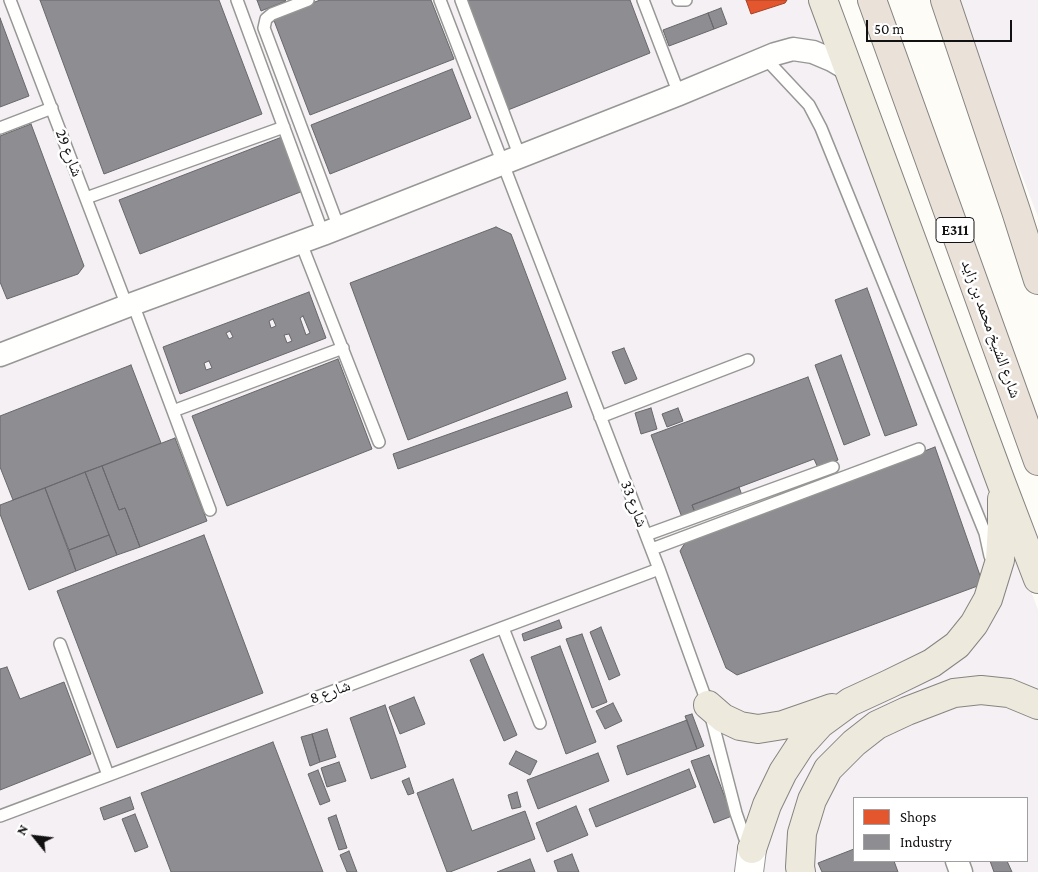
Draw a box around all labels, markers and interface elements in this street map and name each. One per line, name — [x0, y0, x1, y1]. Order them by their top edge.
scale bar — [868, 10, 1014, 42]
text: 50 m — [874, 21, 904, 37]
street label: شارع 29 — [51, 127, 87, 179]
road number: E311 — [936, 218, 974, 242]
street label: شارع الشيخ محمد بن زايد — [957, 257, 1025, 401]
street label: شارع 33 — [616, 478, 652, 530]
street label: شارع 8 — [307, 676, 353, 708]
legend — [853, 797, 1028, 862]
text: Shops — [900, 809, 936, 825]
north arrow — [10, 812, 60, 862]
text: N — [13, 822, 31, 838]
text: Industry — [900, 834, 952, 850]

